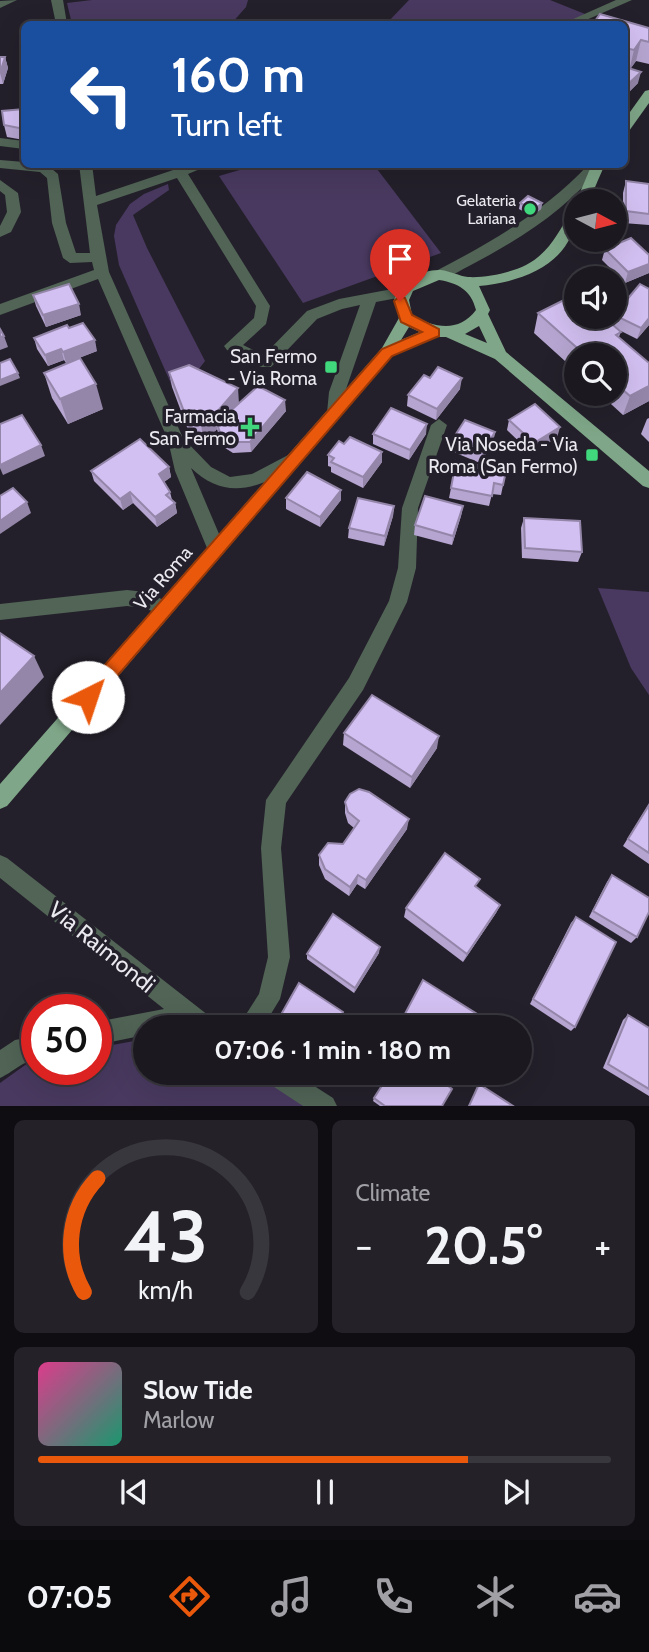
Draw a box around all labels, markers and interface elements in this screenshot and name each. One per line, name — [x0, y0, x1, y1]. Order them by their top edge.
text: 160 m — [171, 45, 305, 104]
icon: left — [56, 49, 147, 140]
text: Turn left — [171, 105, 282, 144]
north arrow — [564, 189, 626, 252]
map controls — [564, 189, 627, 406]
place label: Gelateria Lariana — [456, 191, 516, 228]
marker: Gelateria Lariana — [522, 201, 538, 217]
pin — [370, 229, 430, 301]
icon: arrive — [381, 240, 419, 278]
button: sound — [564, 266, 627, 329]
button: search — [564, 343, 627, 406]
place label: San Fermo - Via Roma — [227, 345, 317, 390]
marker: San Fermo - Via Roma — [323, 359, 339, 375]
place label: Farmacia San Fermo — [149, 405, 236, 450]
marker: Farmacia San Fermo — [242, 419, 258, 435]
place label: Via Noseda - Via Roma (San Fermo) — [428, 433, 578, 478]
marker: Via Noseda - Via Roma (San Fermo) — [584, 447, 600, 463]
street label: Via Roma — [129, 541, 197, 615]
position arrow — [51, 660, 125, 734]
street label: Via Raimondi — [43, 895, 161, 999]
speed limit sign: 50 — [21, 994, 112, 1085]
text: 07:06 · 1 min · 180 m — [214, 1034, 451, 1066]
text: Climate — [356, 1179, 430, 1207]
text: 43 — [124, 1193, 208, 1281]
text: 20.5° — [424, 1214, 542, 1277]
text: − — [356, 1222, 372, 1269]
text: + — [594, 1222, 611, 1269]
text: km/h — [138, 1275, 193, 1305]
text: Slow Tide — [143, 1374, 253, 1406]
text: Marlow — [143, 1406, 214, 1434]
icon: previous — [115, 1473, 153, 1511]
icon: pause — [306, 1473, 344, 1511]
icon: next — [497, 1473, 535, 1511]
icon: directions — [165, 1572, 214, 1621]
icon: music — [267, 1572, 316, 1621]
icon: phone — [369, 1572, 418, 1621]
icon: climate — [471, 1572, 520, 1621]
icon: car — [573, 1572, 622, 1621]
text: 07:05 — [27, 1577, 112, 1616]

